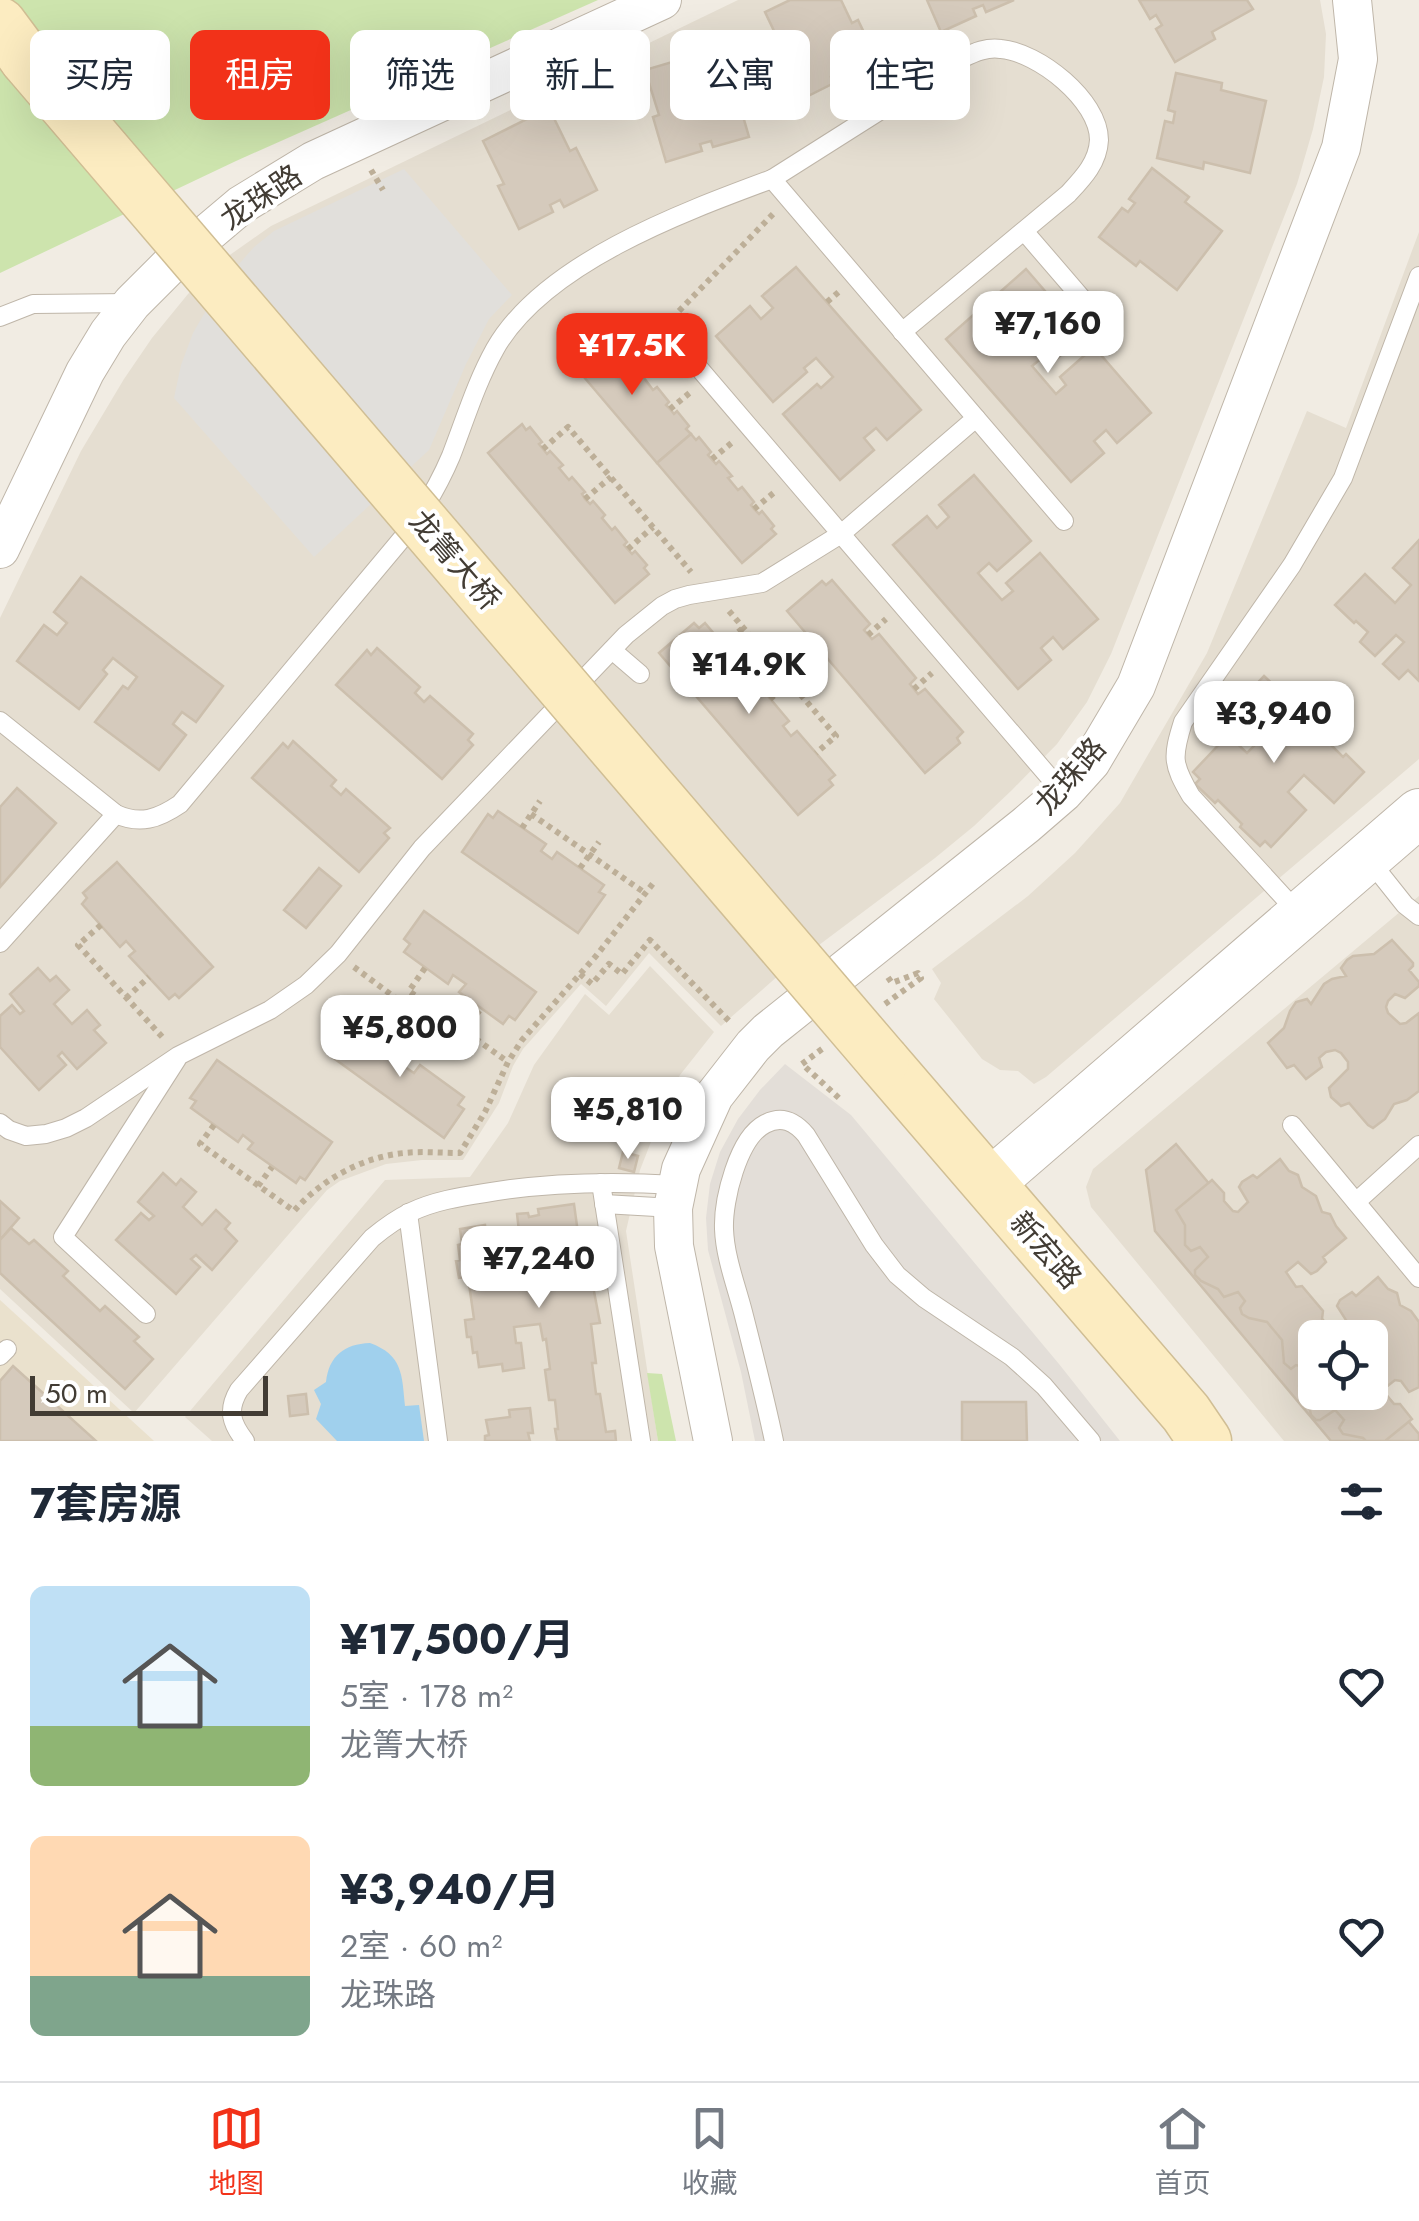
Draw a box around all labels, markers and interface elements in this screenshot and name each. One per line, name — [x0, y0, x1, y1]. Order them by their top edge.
chip: 买房 — [30, 30, 170, 120]
chip: 租房 — [190, 30, 330, 120]
chip: 筛选 — [350, 30, 490, 120]
chip: 新上 — [510, 30, 650, 120]
chip: 公寓 — [670, 30, 810, 120]
chip: 住宅 — [830, 30, 970, 120]
street label: 龙珠路 — [212, 154, 310, 240]
pin: ¥7,160 — [967, 291, 1129, 376]
text: ¥7,160 — [995, 300, 1101, 346]
pin: ¥17.5K — [551, 313, 713, 398]
text: ¥17.5K — [578, 322, 686, 368]
street label: 龙箐大桥 — [399, 501, 511, 619]
pin: ¥14.9K — [668, 632, 830, 717]
text: ¥14.9K — [692, 641, 806, 687]
pin: ¥3,940 — [1193, 681, 1355, 766]
text: ¥3,940 — [1216, 690, 1332, 736]
street label: 龙珠路 — [1024, 728, 1116, 824]
pin: ¥5,800 — [319, 995, 481, 1080]
text: ¥5,800 — [343, 1004, 457, 1050]
pin: ¥5,810 — [547, 1077, 709, 1162]
text: ¥5,810 — [573, 1086, 683, 1132]
street label: 新宏路 — [1000, 1202, 1092, 1298]
pin: ¥7,240 — [458, 1226, 620, 1311]
text: ¥7,240 — [483, 1235, 595, 1281]
map controls — [1298, 1320, 1388, 1410]
button: locate — [1298, 1320, 1388, 1410]
scale bar — [30, 1371, 268, 1416]
text: 50 m — [45, 1373, 108, 1414]
text: 7套房源 — [30, 1473, 181, 1534]
icon: filters — [1334, 1474, 1389, 1529]
text: ¥17,500/月 — [340, 1609, 574, 1670]
icon: home — [110, 1626, 230, 1746]
icon: heart — [1334, 1659, 1389, 1714]
text: 5室 · 178 m² — [340, 1673, 513, 1719]
text: 龙箐大桥 — [340, 1722, 468, 1768]
text: ¥3,940/月 — [340, 1859, 560, 1920]
icon: home — [110, 1876, 230, 1996]
icon: heart — [1334, 1909, 1389, 1964]
text: 2室 · 60 m² — [340, 1923, 502, 1969]
text: 龙珠路 — [340, 1972, 436, 2018]
tab: 地图 — [208, 2101, 265, 2204]
tab: 收藏 — [681, 2101, 738, 2204]
tab: 首页 — [1154, 2101, 1211, 2204]

